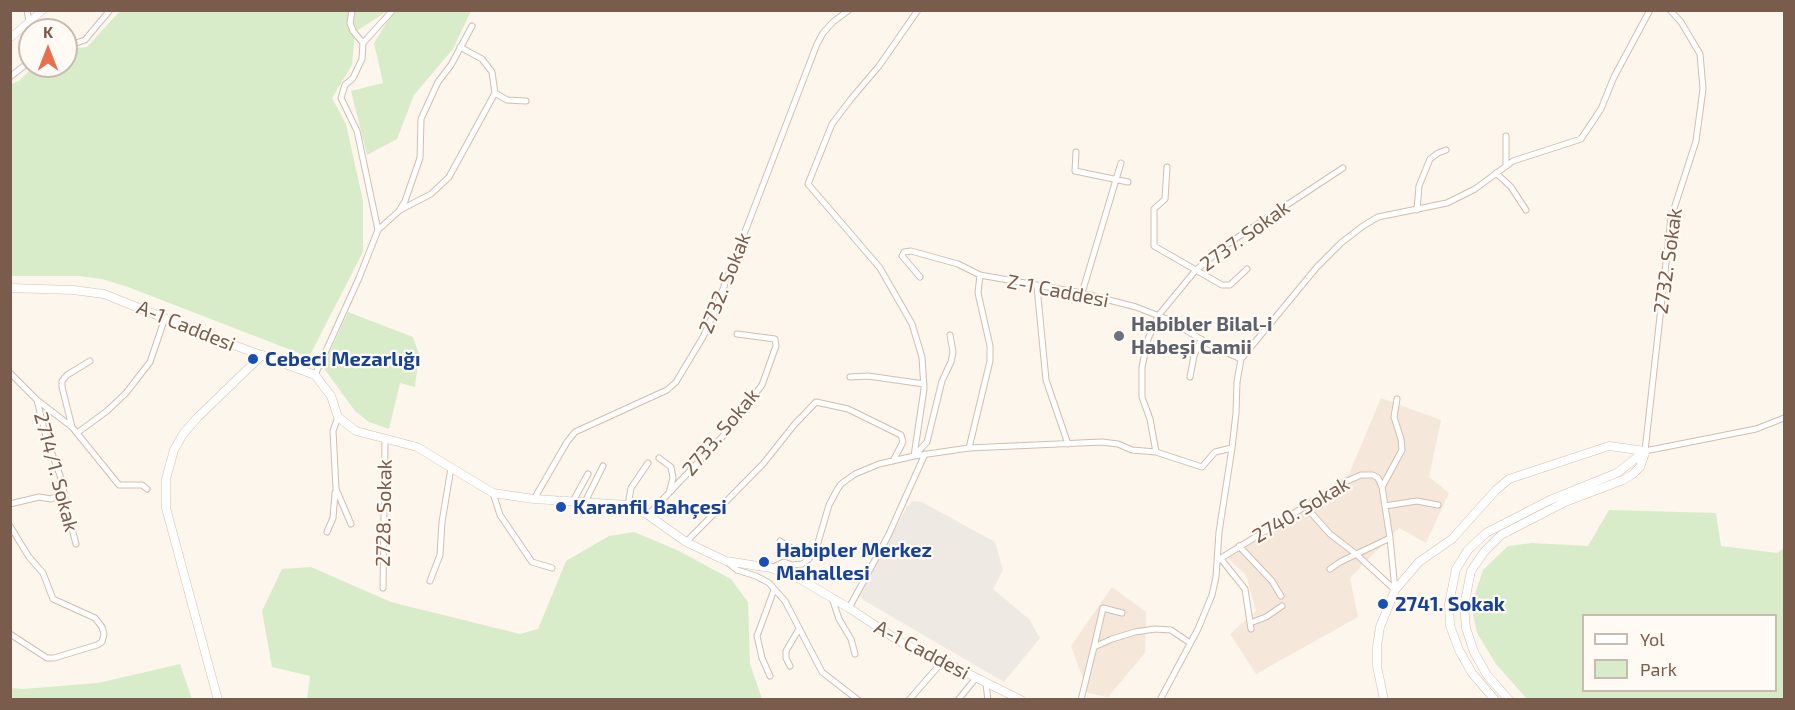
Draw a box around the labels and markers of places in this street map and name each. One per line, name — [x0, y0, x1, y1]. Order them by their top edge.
place label: Habibler Bilal-i Habeşi Camii — [1131, 312, 1273, 359]
marker: Habibler Bilal-i Habeşi Camii — [1112, 329, 1126, 343]
place label: Cebeci Mezarlığı — [265, 347, 421, 371]
marker: Cebeci Mezarlığı — [246, 352, 260, 366]
place label: Karanfil Bahçesi — [573, 495, 727, 519]
marker: Karanfil Bahçesi — [554, 500, 568, 514]
place label: Habipler Merkez Mahallesi — [776, 538, 932, 585]
marker: Habipler Merkez Mahallesi — [757, 555, 771, 569]
place label: 2741. Sokak — [1395, 592, 1505, 616]
marker: 2741. Sokak — [1376, 597, 1390, 611]

